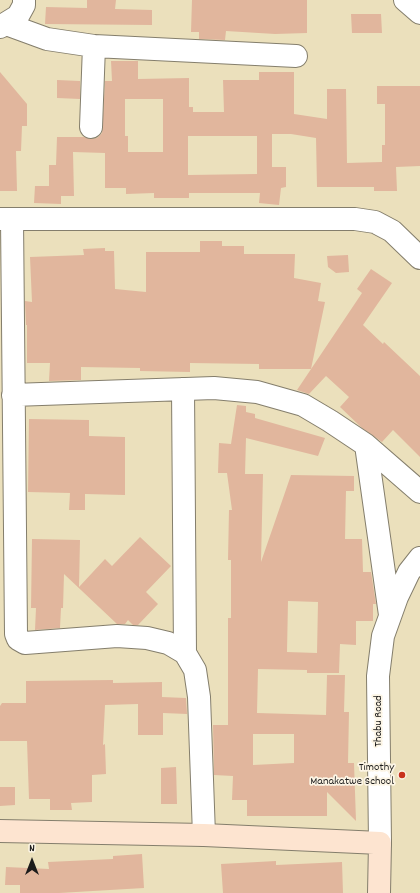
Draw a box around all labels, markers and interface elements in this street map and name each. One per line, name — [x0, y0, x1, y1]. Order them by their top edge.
street label: Thabu Road — [372, 695, 386, 747]
place label: Timothy Manakatwe School — [310, 761, 394, 789]
marker: Timothy Manakatwe School — [397, 770, 407, 780]
north arrow — [12, 841, 52, 881]
text: N — [29, 841, 35, 857]

